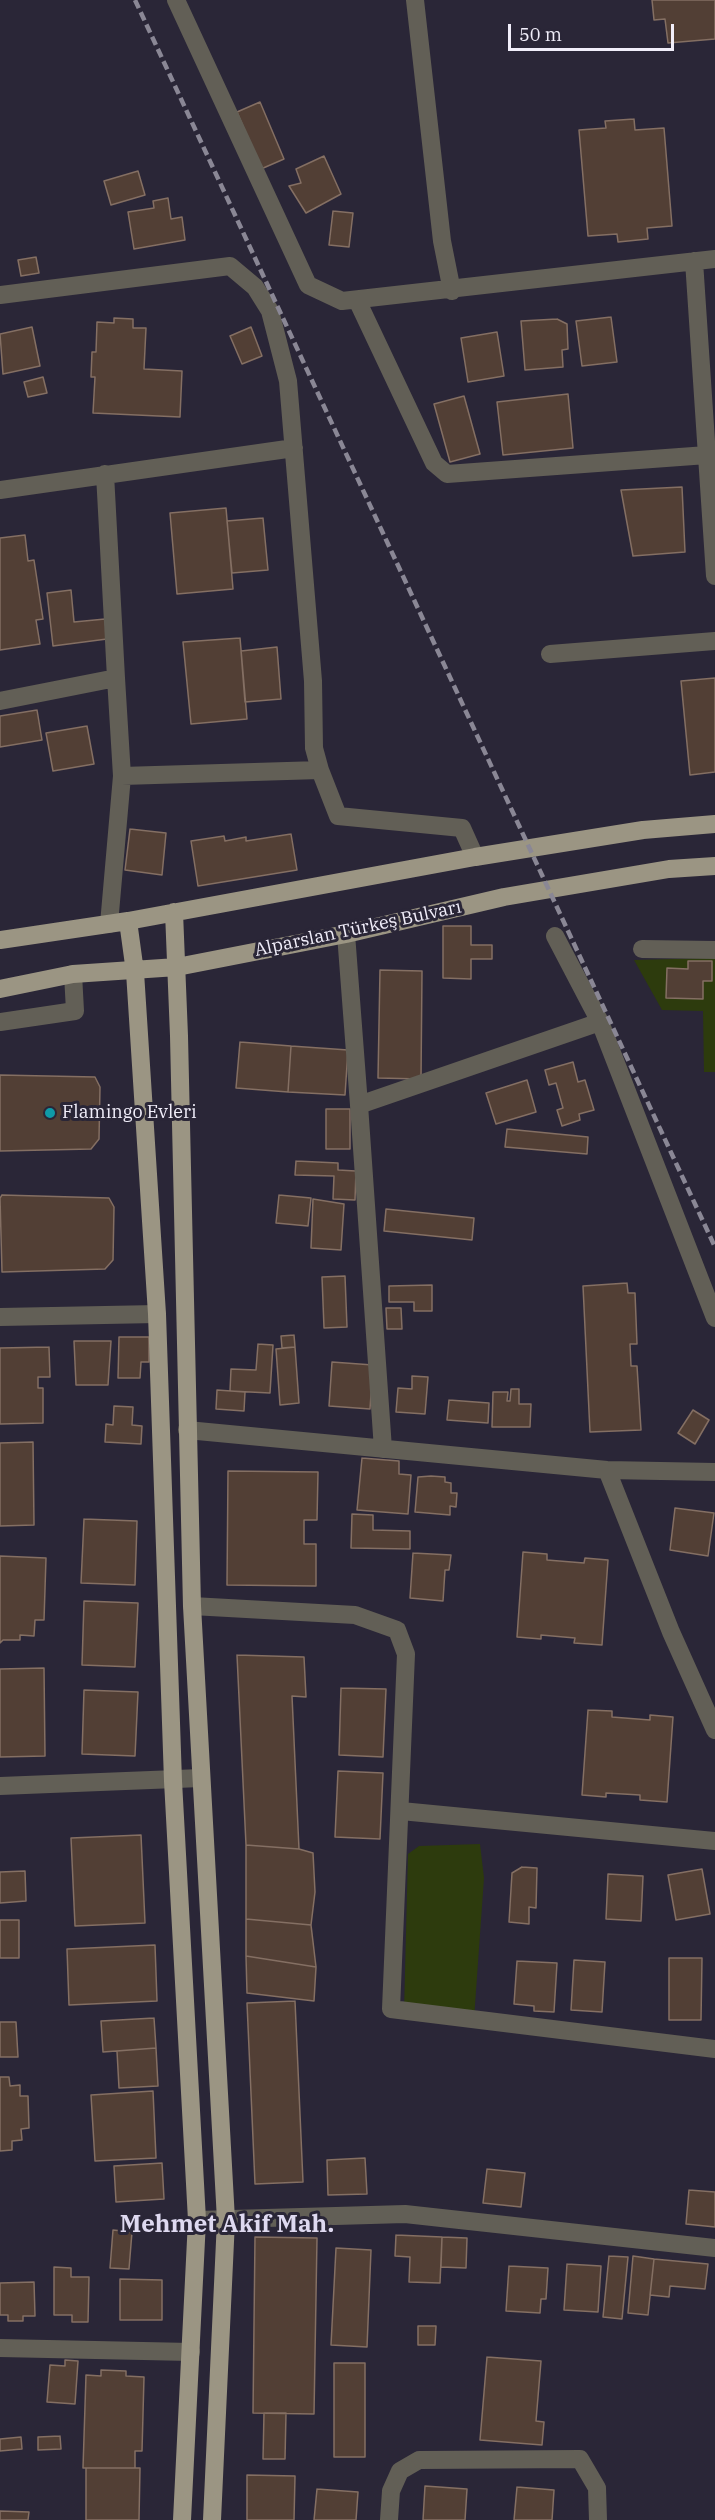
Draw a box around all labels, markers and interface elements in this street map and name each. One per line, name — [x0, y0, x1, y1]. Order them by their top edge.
scale bar — [511, 12, 678, 50]
text: 50 m — [519, 23, 562, 46]
street label: Alparslan Türkeş Bulvarı — [253, 897, 463, 961]
place label: Flamingo Evleri — [62, 1102, 197, 1124]
marker: Flamingo Evleri — [43, 1106, 57, 1120]
district label: Mehmet Akif Mah. — [120, 2211, 334, 2239]

